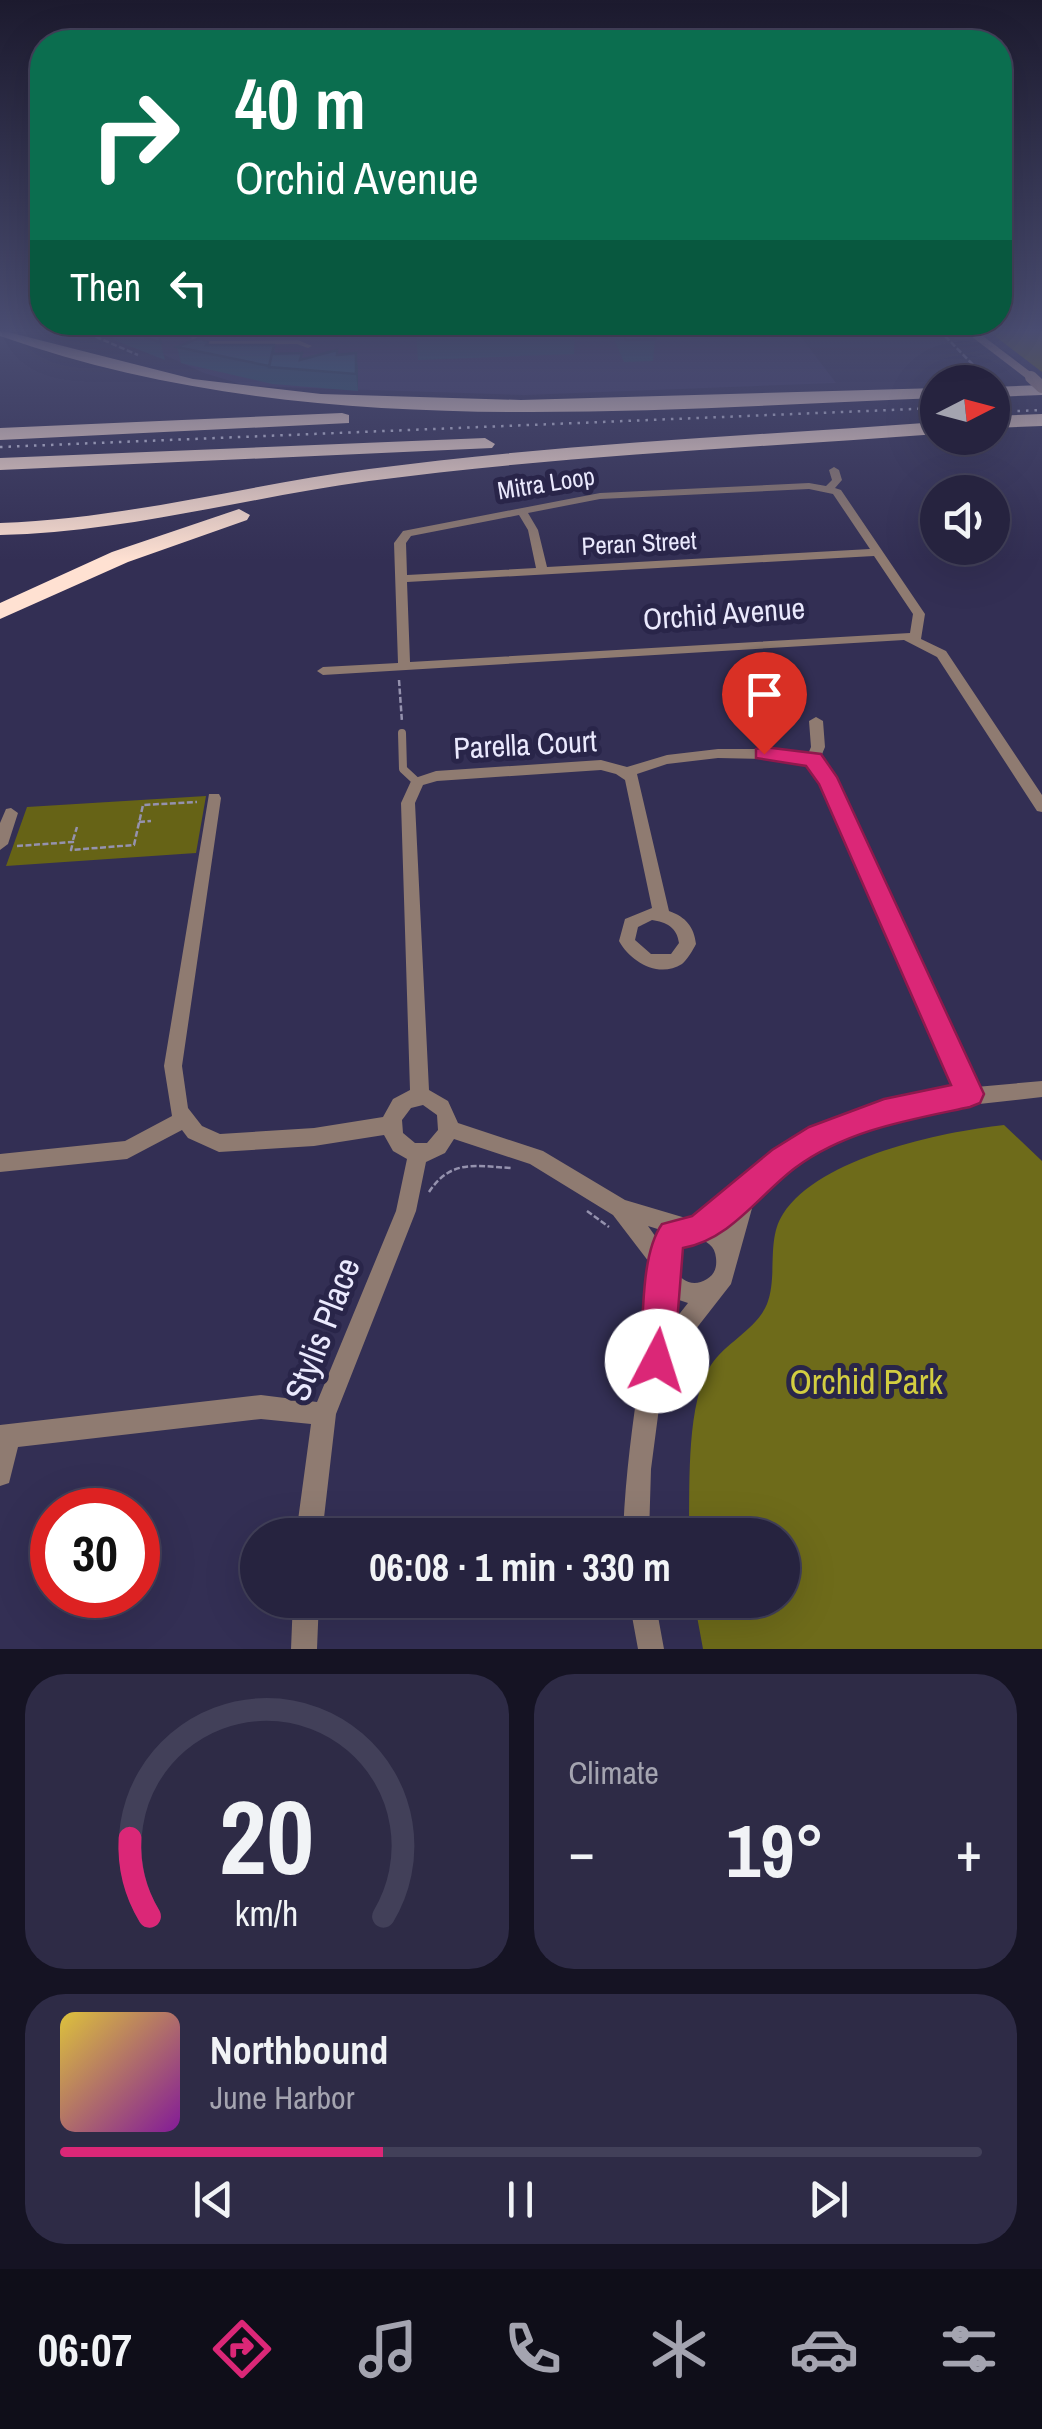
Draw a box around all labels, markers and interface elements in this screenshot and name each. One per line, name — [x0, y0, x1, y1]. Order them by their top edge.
text: 40 m — [235, 57, 366, 151]
icon: right — [70, 70, 200, 200]
text: Orchid Avenue — [235, 147, 479, 208]
icon: left — [161, 260, 216, 315]
text: Then — [70, 262, 141, 313]
north arrow — [920, 365, 1010, 455]
map controls — [920, 365, 1010, 565]
street label: Mitra Loop — [495, 459, 597, 507]
button: sound — [920, 475, 1010, 565]
street label: Peran Street — [581, 523, 698, 563]
street label: Orchid Avenue — [642, 587, 806, 639]
pin — [722, 652, 807, 755]
icon: arrive — [737, 667, 792, 722]
street label: Parella Court — [452, 720, 598, 768]
street label: Stylis Place — [273, 1251, 371, 1407]
position arrow — [605, 1309, 709, 1413]
park label: Orchid Park — [789, 1358, 943, 1405]
speed limit sign: 30 — [30, 1488, 160, 1618]
text: 06:08 · 1 min · 330 m — [369, 1542, 671, 1593]
text: Climate — [569, 1751, 659, 1794]
text: 20 — [219, 1766, 314, 1906]
text: 19° — [726, 1799, 824, 1900]
text: − — [569, 1814, 595, 1888]
text: + — [956, 1814, 982, 1888]
text: km/h — [235, 1889, 299, 1937]
text: Northbound — [210, 2025, 388, 2076]
text: June Harbor — [210, 2076, 354, 2119]
icon: previous — [186, 2172, 241, 2227]
icon: pause — [493, 2172, 548, 2227]
icon: next — [801, 2172, 856, 2227]
icon: directions — [207, 2314, 277, 2384]
icon: music — [353, 2314, 423, 2384]
icon: phone — [498, 2314, 568, 2384]
icon: climate — [644, 2314, 714, 2384]
icon: car — [789, 2314, 859, 2384]
icon: filters — [934, 2314, 1004, 2384]
text: 06:07 — [38, 2319, 132, 2380]

